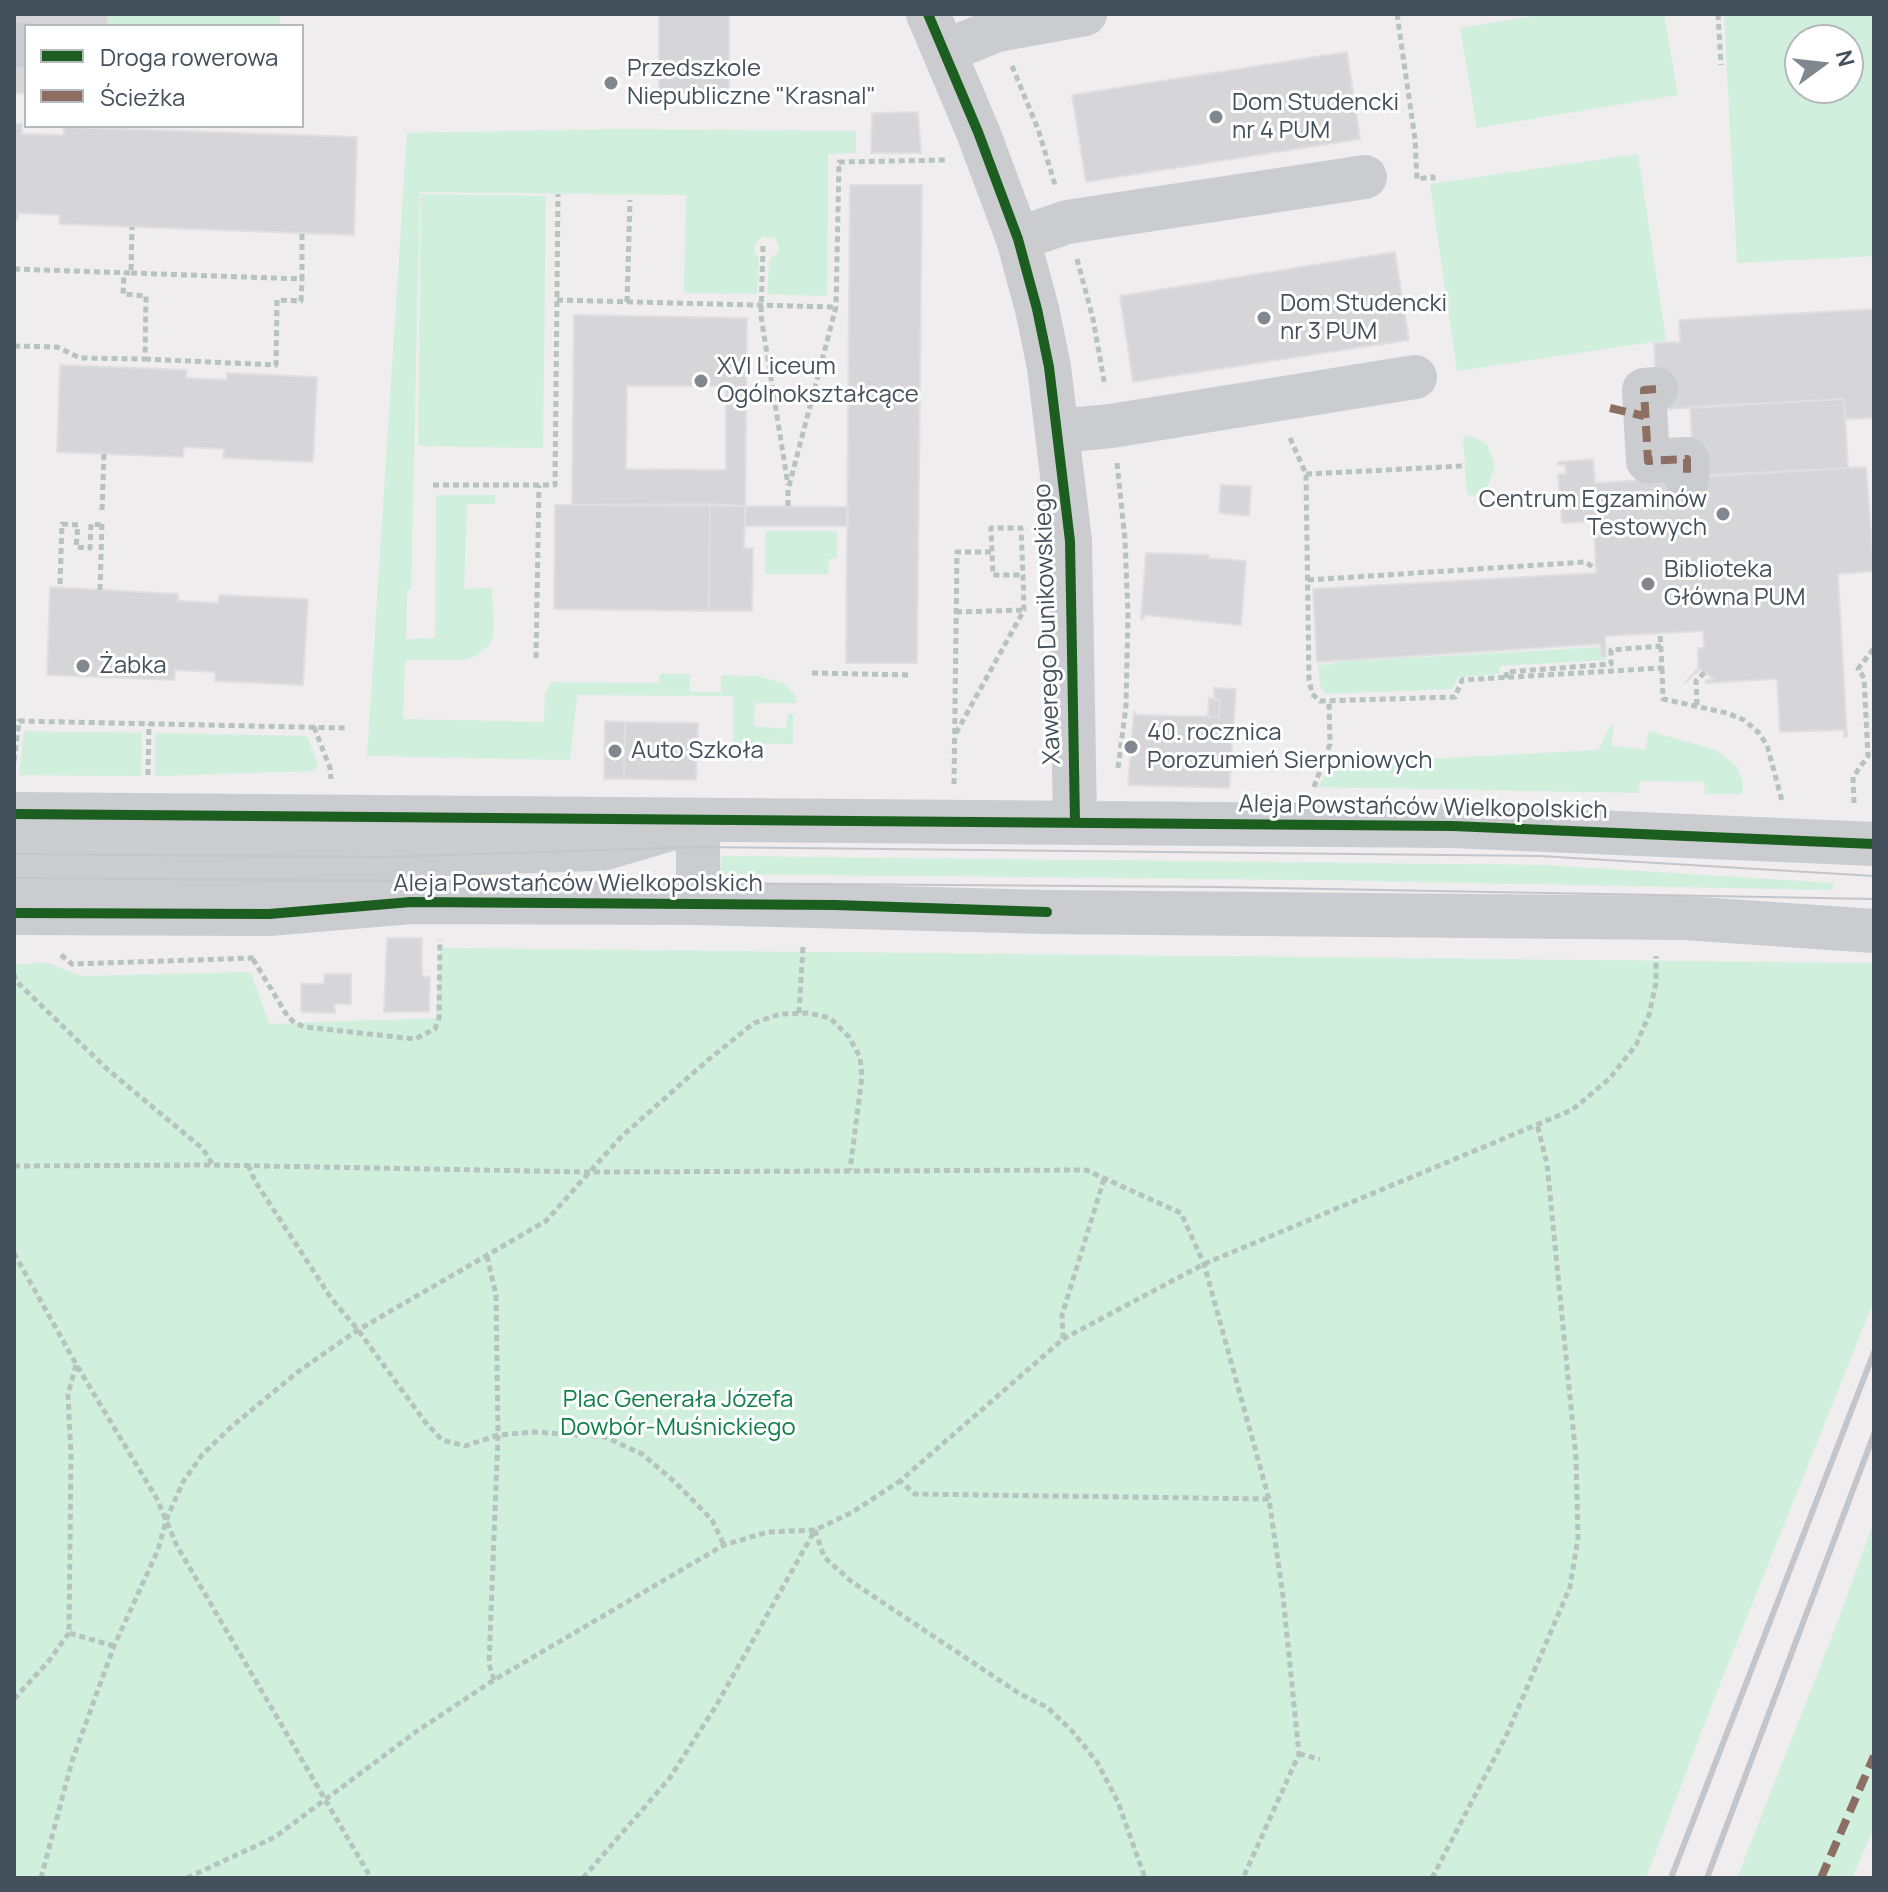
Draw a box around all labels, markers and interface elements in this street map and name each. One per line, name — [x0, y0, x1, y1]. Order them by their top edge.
legend — [24, 24, 304, 128]
north arrow — [1784, 24, 1864, 104]
text: Droga rowerowa — [100, 40, 278, 73]
text: N — [1829, 47, 1862, 70]
place label: Przedszkole Niepubliczne "Krasnal" — [627, 55, 876, 111]
marker: Przedszkole Niepubliczne "Krasnal" — [602, 74, 620, 92]
text: Ścieżka — [100, 80, 185, 113]
place label: Dom Studencki nr 4 PUM — [1232, 89, 1399, 145]
marker: Dom Studencki nr 4 PUM — [1207, 108, 1225, 126]
place label: Dom Studencki nr 3 PUM — [1280, 290, 1447, 346]
marker: Dom Studencki nr 3 PUM — [1255, 309, 1273, 327]
place label: XVI Liceum Ogólnokształcące — [717, 353, 919, 409]
marker: XVI Liceum Ogólnokształcące — [692, 372, 710, 390]
street label: Xawerego Dunikowskiego — [1029, 483, 1067, 765]
place label: Centrum Egzaminów Testowych — [1479, 486, 1707, 542]
marker: Centrum Egzaminów Testowych — [1714, 505, 1732, 523]
place label: Biblioteka Główna PUM — [1664, 556, 1806, 612]
marker: Biblioteka Główna PUM — [1639, 575, 1657, 593]
place label: Żabka — [99, 652, 167, 680]
marker: Żabka — [74, 657, 92, 675]
place label: 40. rocznica Porozumień Sierpniowych — [1147, 719, 1433, 775]
place label: Auto Szkoła — [631, 737, 764, 765]
marker: 40. rocznica Porozumień Sierpniowych — [1122, 738, 1140, 756]
marker: Auto Szkoła — [606, 742, 624, 760]
street label: Aleja Powstańców Wielkopolskich — [1238, 790, 1608, 826]
street label: Aleja Powstańców Wielkopolskich — [393, 870, 763, 898]
park label: Plac Generała Józefa Dowbór-Muśnickiego — [560, 1386, 796, 1442]

